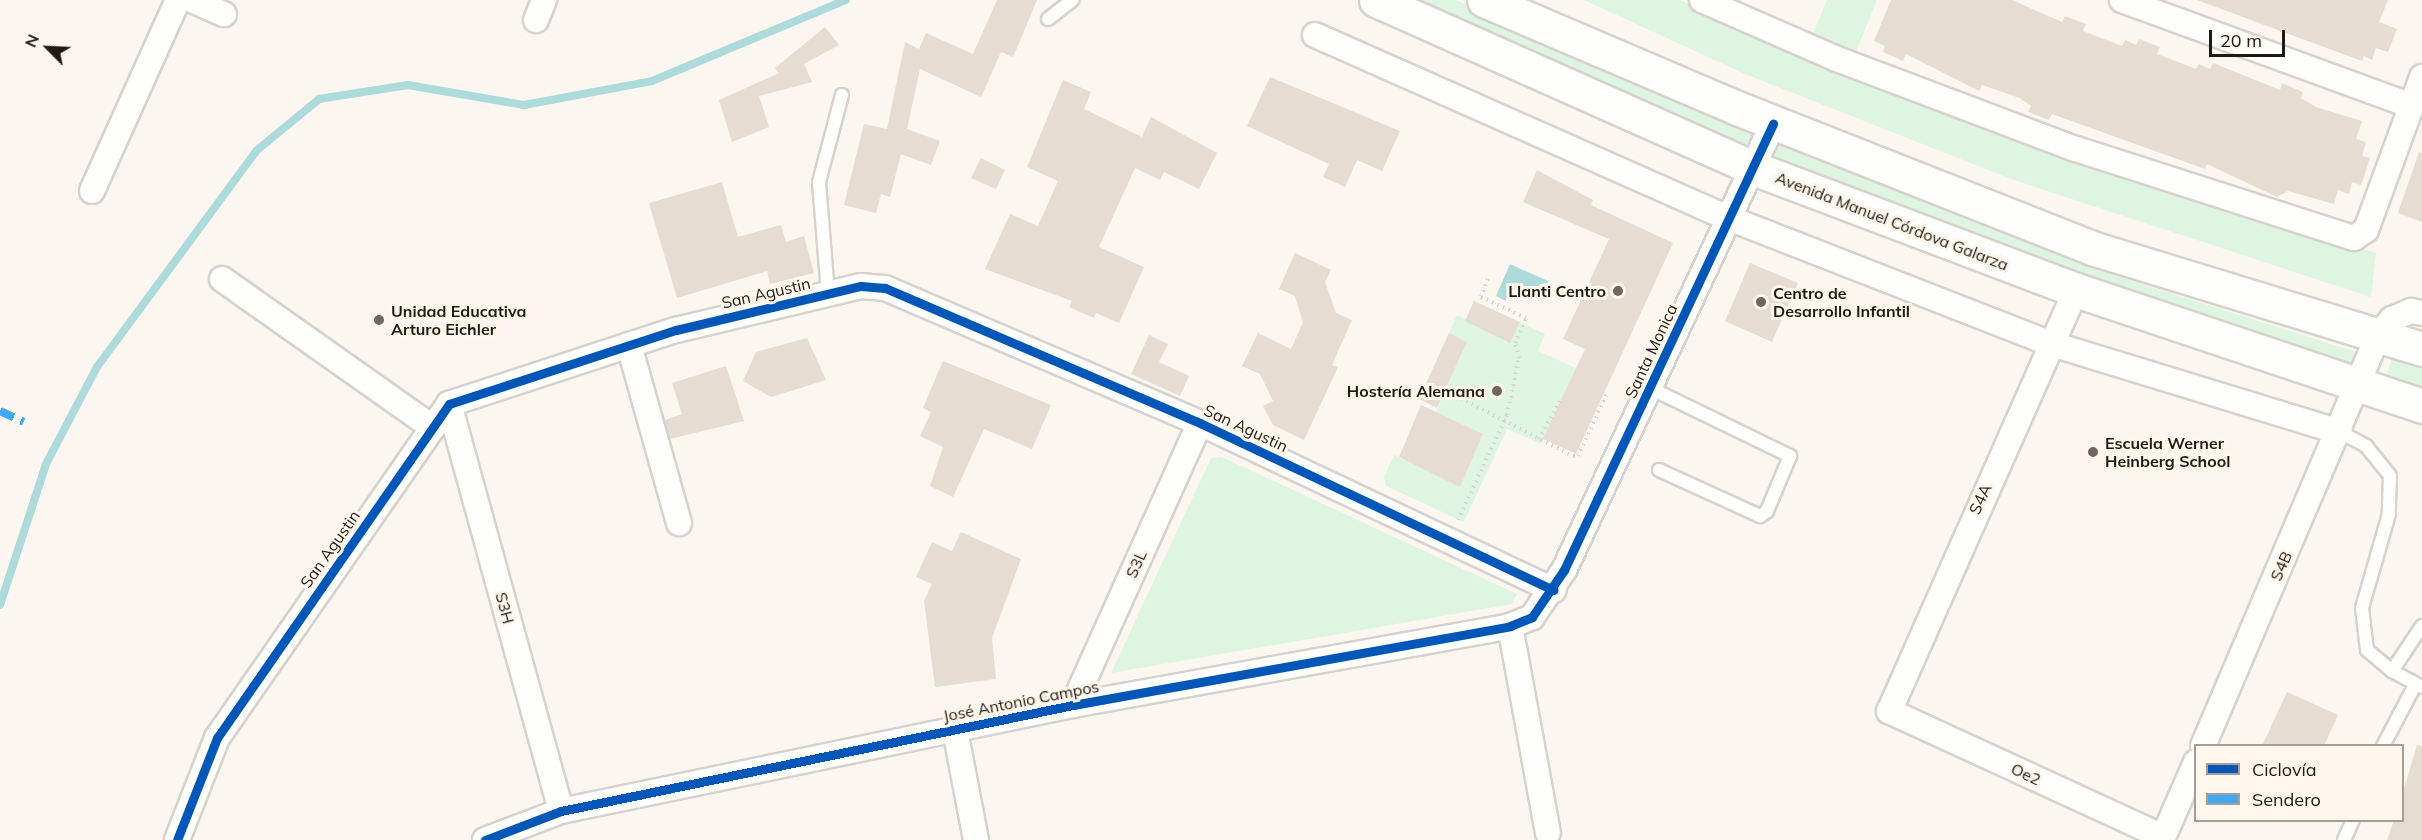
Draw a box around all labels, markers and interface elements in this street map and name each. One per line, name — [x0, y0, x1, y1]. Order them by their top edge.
north arrow — [18, 18, 78, 78]
scale bar — [2212, 18, 2288, 56]
text: 20 m — [2220, 29, 2262, 52]
text: N — [20, 31, 43, 50]
street label: Avenida Manuel Córdova Galarza — [1773, 168, 2011, 274]
street label: San Agustin — [720, 273, 812, 313]
place label: Llanti Centro — [1508, 281, 1606, 301]
place label: Centro de Desarrollo Infantil — [1773, 283, 1910, 321]
marker: Llanti Centro — [1611, 284, 1625, 298]
marker: Centro de Desarrollo Infantil — [1754, 295, 1768, 309]
place label: Unidad Educativa Arturo Eichler — [391, 301, 526, 339]
street label: Santa Monica — [1621, 301, 1681, 401]
marker: Unidad Educativa Arturo Eichler — [372, 313, 386, 327]
place label: Hostería Alemana — [1347, 381, 1485, 401]
marker: Hostería Alemana — [1490, 384, 1504, 398]
street label: San Agustin — [1201, 400, 1291, 456]
place label: Escuela Werner Heinberg School — [2105, 433, 2230, 471]
marker: Escuela Werner Heinberg School — [2086, 445, 2100, 459]
street label: S4A — [1965, 481, 1995, 517]
street label: San Agustin — [296, 507, 364, 591]
street label: S3L — [1121, 547, 1151, 581]
street label: S4B — [2266, 548, 2296, 584]
street label: S3H — [492, 590, 518, 626]
street label: José Antonio Campos — [941, 676, 1101, 726]
legend — [2194, 744, 2404, 822]
text: Ciclovía — [2252, 758, 2317, 781]
street label: Oe2 — [2008, 759, 2044, 789]
text: Sendero — [2252, 788, 2321, 811]

